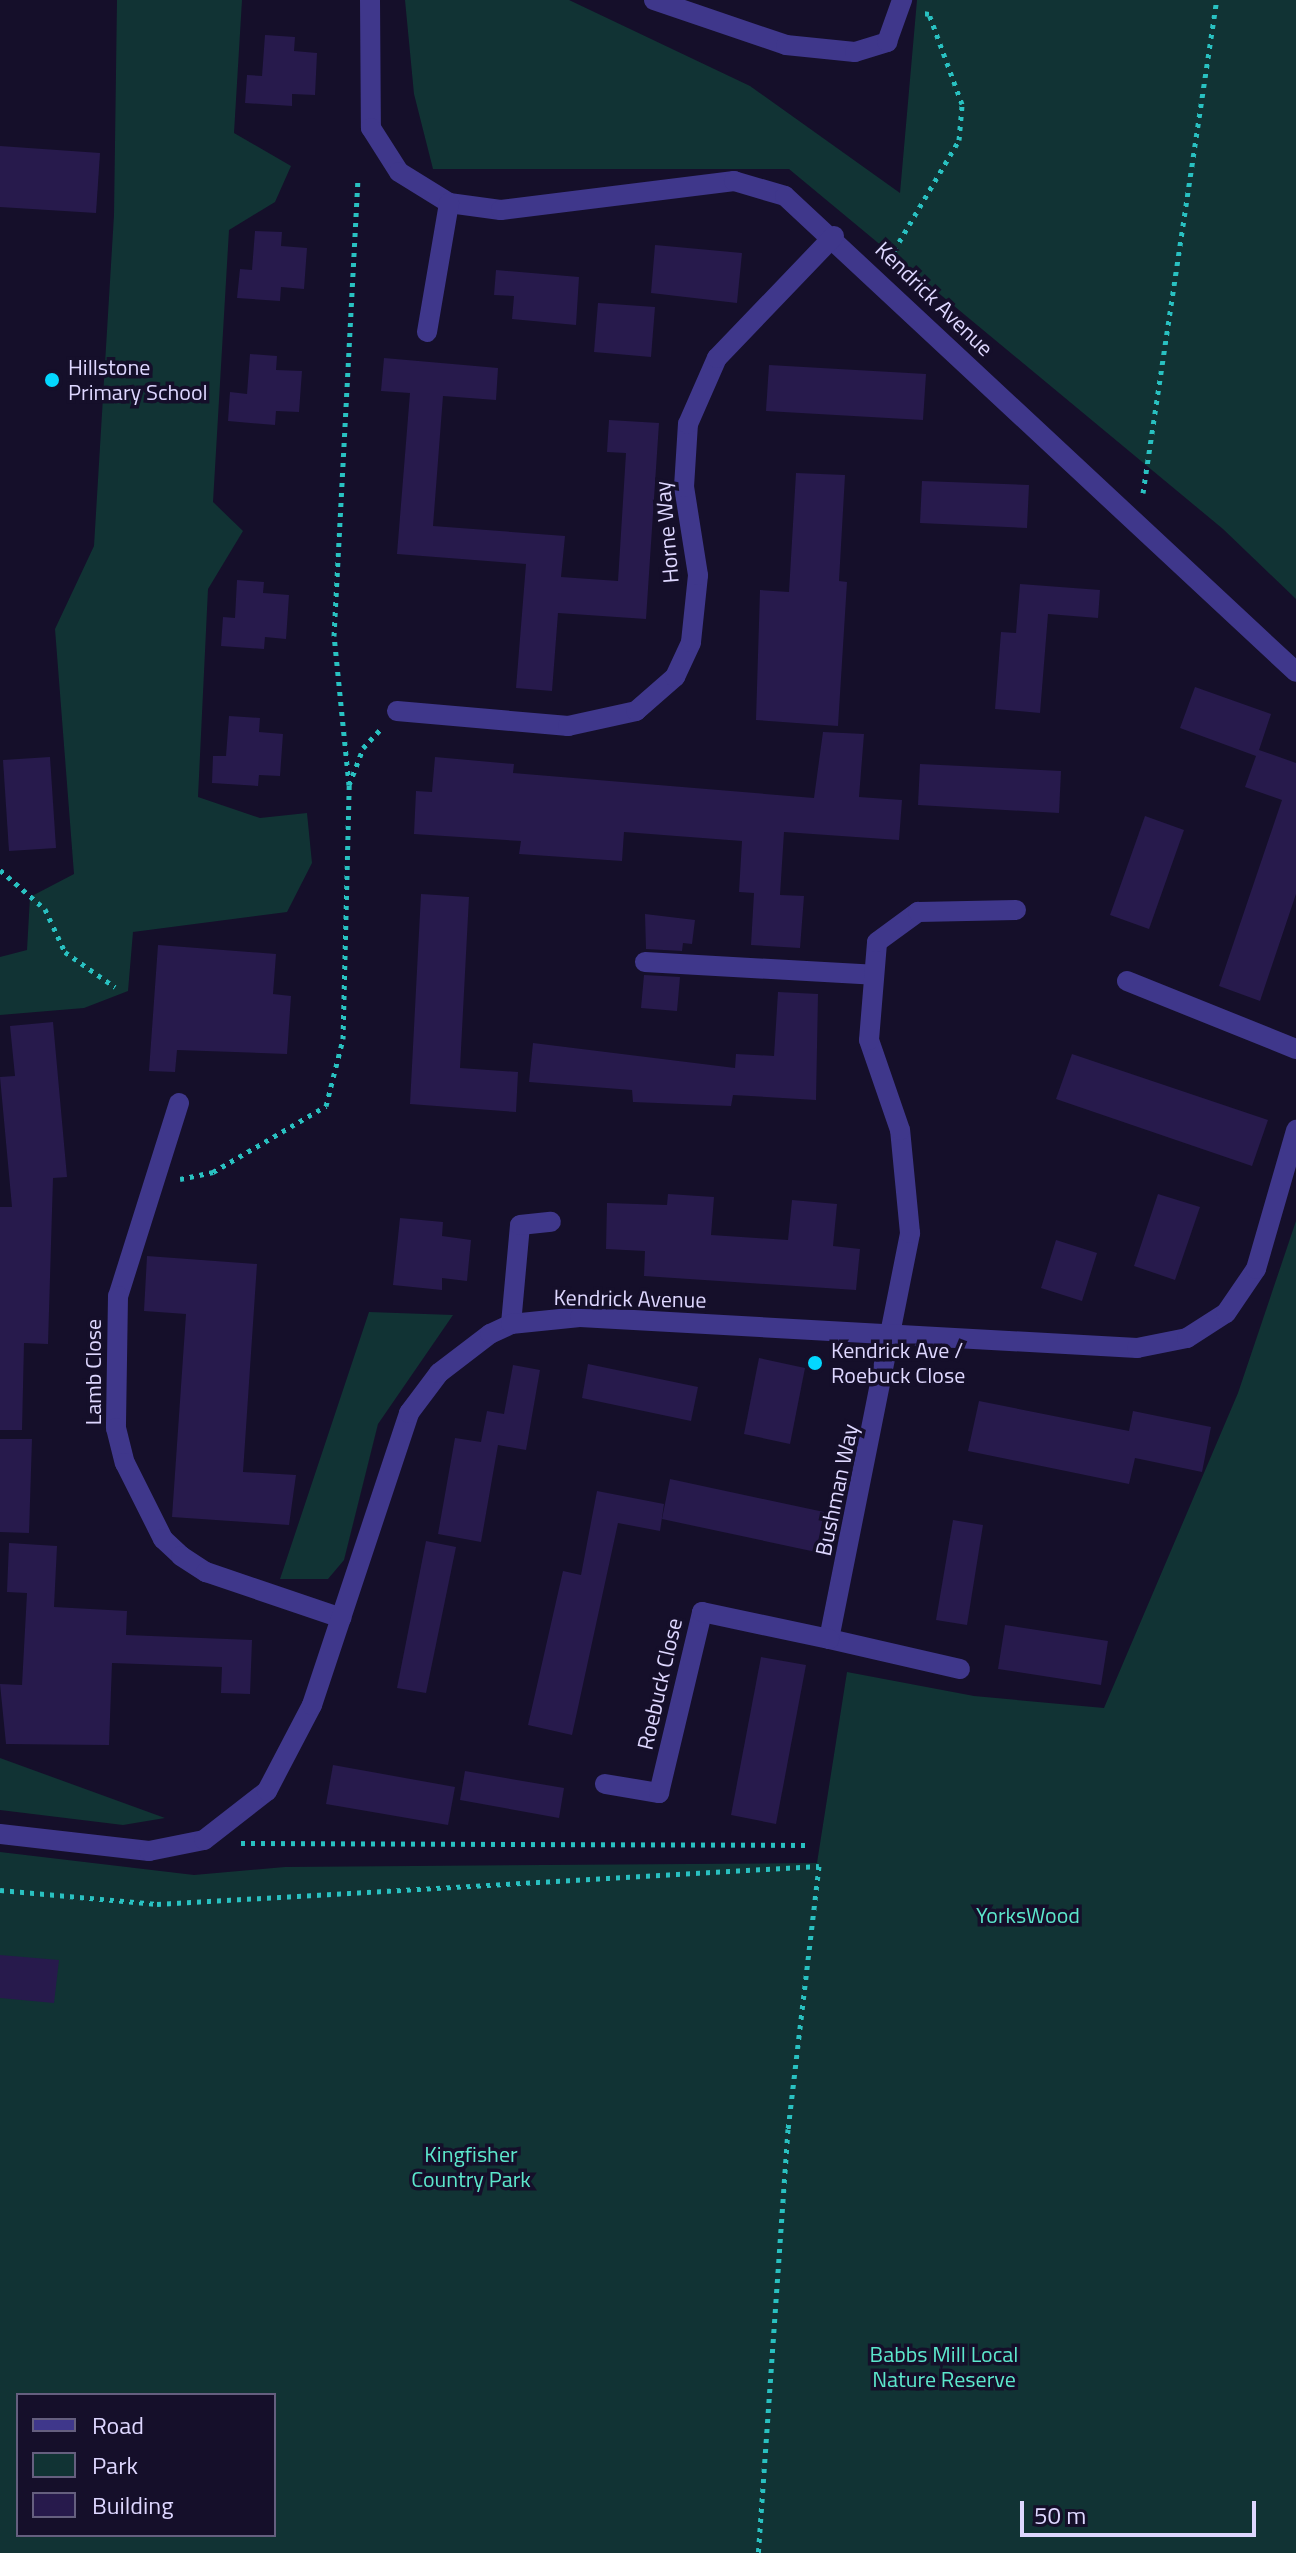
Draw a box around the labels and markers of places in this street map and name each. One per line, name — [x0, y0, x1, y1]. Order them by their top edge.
place label: Hillstone Primary School — [68, 354, 208, 406]
marker: Hillstone Primary School — [43, 371, 61, 389]
place label: Kendrick Ave / Roebuck Close — [831, 1337, 965, 1388]
marker: Kendrick Ave / Roebuck Close — [806, 1354, 824, 1372]

